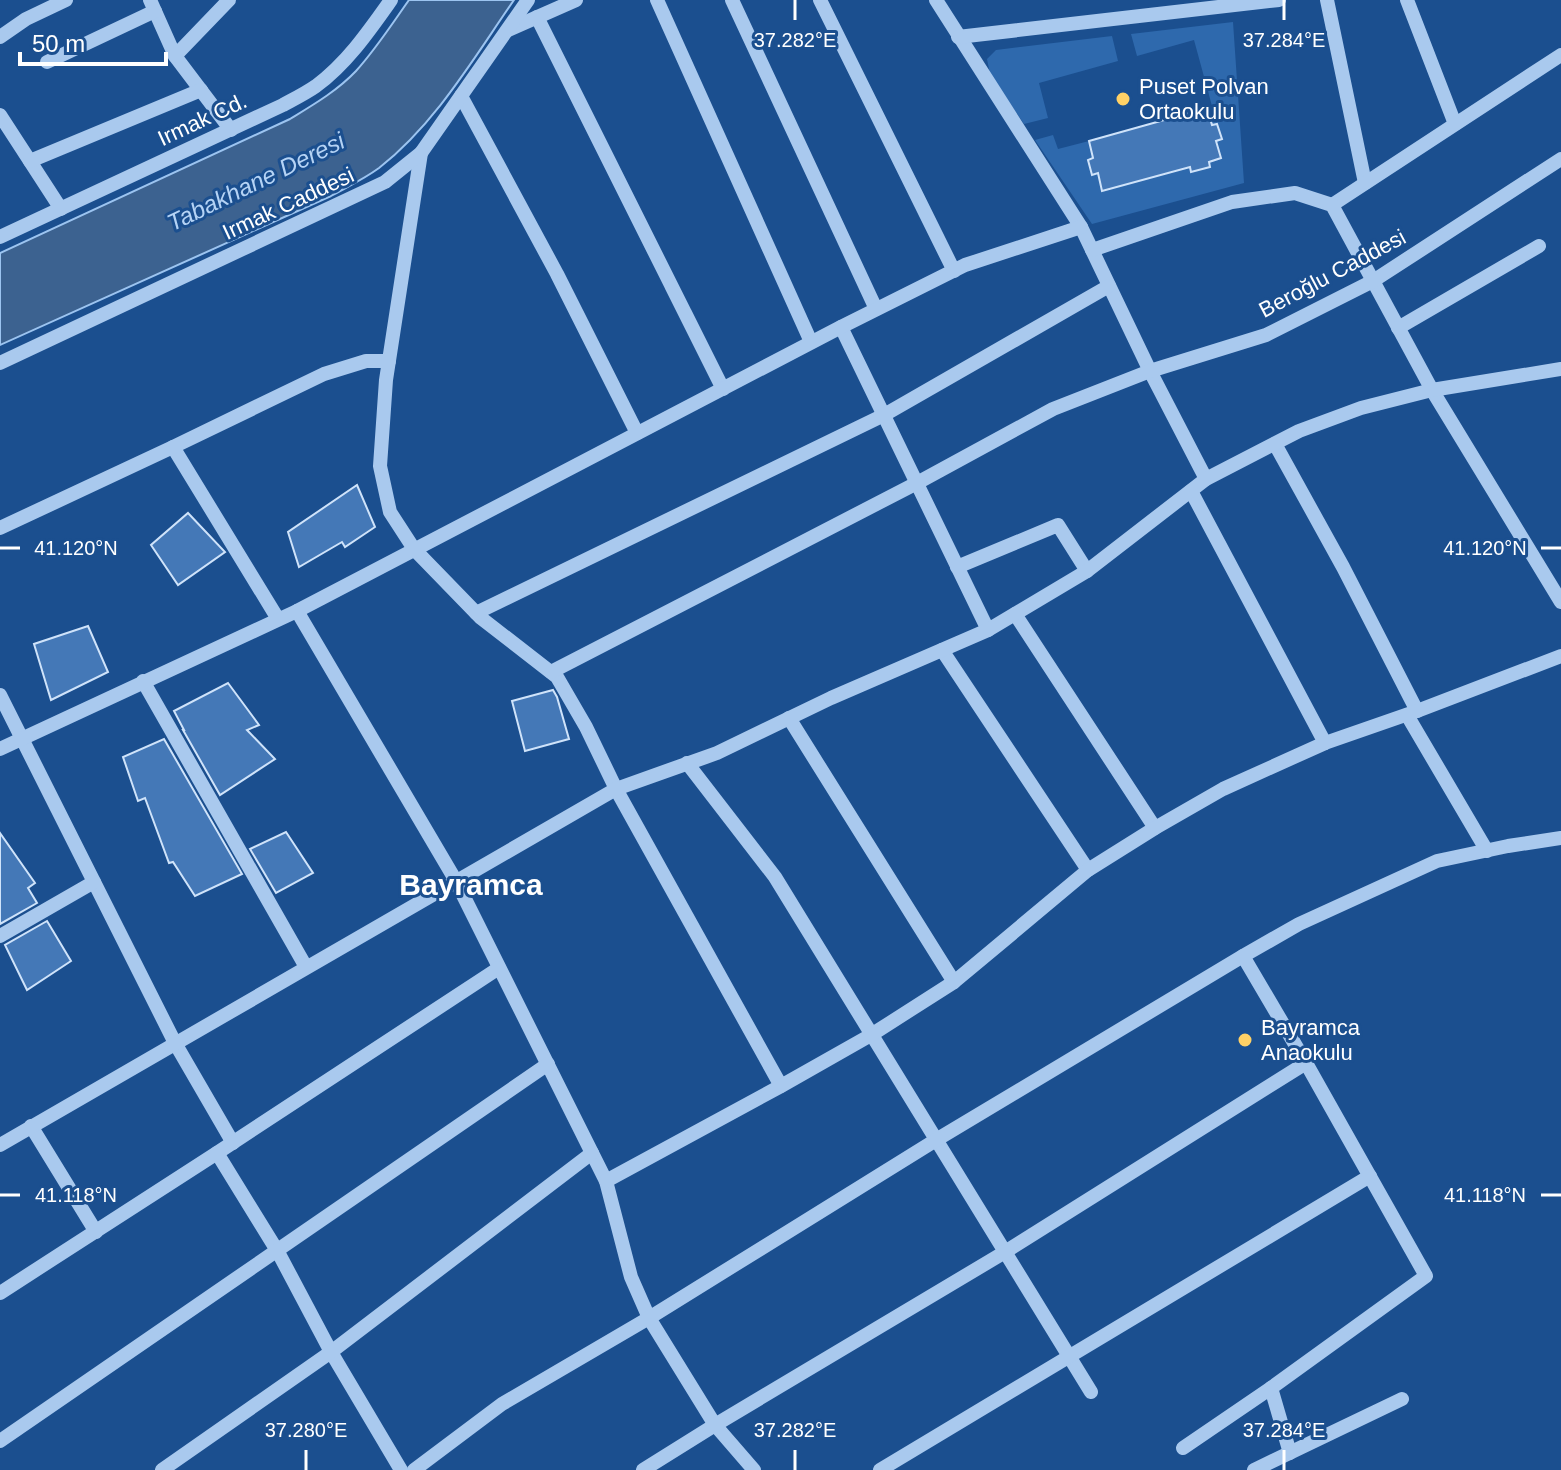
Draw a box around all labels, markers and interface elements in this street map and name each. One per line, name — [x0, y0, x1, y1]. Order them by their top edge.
scale bar — [20, 16, 166, 66]
text: 37.282°E — [754, 29, 836, 51]
text: 37.284°E — [1243, 29, 1325, 51]
text: 50 m — [32, 30, 85, 57]
place label: Puset Polvan Ortaokulu — [1139, 74, 1269, 124]
street label: Irmak Cd. — [154, 88, 251, 151]
marker: Puset Polvan Ortaokulu — [1114, 90, 1132, 108]
water label: Tabakhane Deresi — [163, 127, 349, 236]
street label: Irmak Caddesi — [219, 162, 358, 245]
street label: Beroğlu Caddesi — [1255, 224, 1410, 323]
text: 41.120°N — [34, 537, 118, 559]
text: 41.120°N — [1443, 537, 1527, 559]
district label: Bayramca — [399, 868, 543, 901]
place label: Bayramca Anaokulu — [1261, 1015, 1361, 1065]
marker: Bayramca Anaokulu — [1236, 1031, 1254, 1049]
text: 41.118°N — [35, 1184, 117, 1206]
text: 41.118°N — [1444, 1184, 1526, 1206]
text: 37.280°E — [265, 1419, 347, 1441]
text: 37.282°E — [754, 1419, 836, 1441]
text: 37.284°E — [1243, 1419, 1325, 1441]

